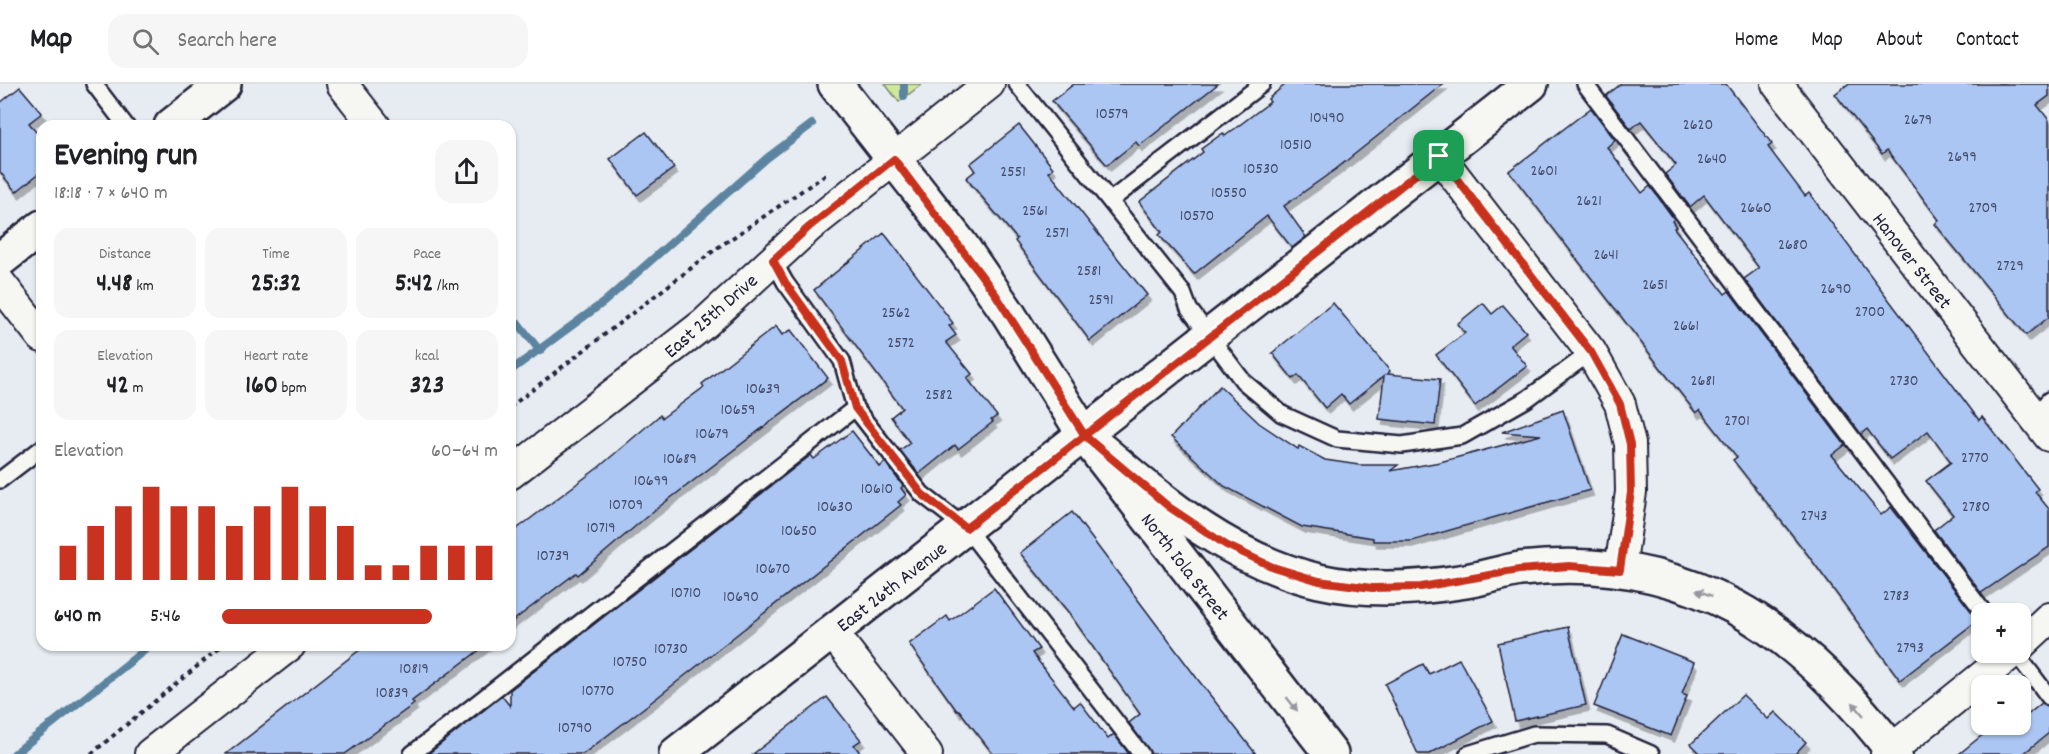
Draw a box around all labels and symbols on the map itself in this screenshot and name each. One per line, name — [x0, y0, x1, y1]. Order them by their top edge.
house number: 10579 — [1095, 103, 1129, 126]
house number: 10490 — [1310, 107, 1344, 130]
house number: 2679 — [1904, 109, 1932, 132]
house number: 2620 — [1683, 114, 1713, 137]
pin — [1413, 130, 1464, 181]
house number: 10510 — [1280, 134, 1312, 157]
house number: 2699 — [1947, 146, 1977, 169]
house number: 2640 — [1697, 148, 1727, 171]
house number: 10530 — [1243, 158, 1279, 181]
house number: 2601 — [1530, 160, 1558, 183]
house number: 2551 — [1000, 161, 1026, 184]
house number: 10550 — [1211, 182, 1247, 205]
house number: 2621 — [1576, 190, 1602, 213]
house number: 2660 — [1740, 197, 1772, 220]
house number: 2709 — [1968, 197, 1998, 220]
house number: 2561 — [1022, 200, 1048, 223]
house number: 10570 — [1180, 205, 1214, 228]
street label: Hanover Street — [1864, 208, 1957, 316]
house number: 2571 — [1045, 222, 1069, 245]
house number: 2680 — [1778, 234, 1808, 257]
house number: 2641 — [1594, 244, 1618, 267]
house number: 2729 — [1996, 255, 2024, 278]
house number: 2581 — [1077, 260, 1101, 283]
street label: East 25th Drive — [659, 268, 765, 366]
house number: 2651 — [1642, 274, 1668, 297]
house number: 2690 — [1821, 278, 1851, 301]
house number: 2591 — [1088, 289, 1114, 312]
house number: 2700 — [1855, 301, 1885, 324]
house number: 2562 — [881, 302, 911, 325]
house number: 2661 — [1673, 315, 1699, 338]
house number: 2572 — [887, 332, 915, 355]
house number: 2681 — [1691, 370, 1715, 393]
house number: 2730 — [1890, 370, 1918, 393]
house number: 10639 — [746, 378, 780, 401]
house number: 2582 — [925, 384, 953, 407]
house number: 10659 — [721, 399, 755, 422]
house number: 2701 — [1724, 410, 1750, 433]
house number: 10679 — [695, 423, 729, 446]
house number: 2770 — [1961, 447, 1989, 470]
house number: 10689 — [663, 448, 697, 471]
house number: 10699 — [634, 470, 668, 493]
house number: 10610 — [861, 478, 893, 501]
house number: 10709 — [609, 494, 643, 517]
house number: 10630 — [817, 496, 853, 519]
house number: 2780 — [1962, 496, 1990, 519]
house number: 2743 — [1801, 505, 1827, 528]
street label: North Iola Street — [1133, 508, 1235, 628]
house number: 10719 — [586, 517, 616, 540]
house number: 10650 — [781, 520, 817, 543]
street label: East 26th Avenue — [832, 536, 954, 640]
house number: 10739 — [537, 545, 569, 568]
house number: 10670 — [756, 558, 790, 581]
house number: 10710 — [671, 582, 701, 605]
house number: 2783 — [1883, 585, 1909, 608]
house number: 10690 — [723, 586, 759, 609]
one-way arrow — [1695, 588, 1713, 597]
house number: 2793 — [1896, 637, 1924, 660]
house number: 10730 — [654, 638, 688, 661]
house number: 10750 — [613, 651, 647, 674]
house number: 10819 — [399, 658, 429, 681]
house number: 10770 — [581, 680, 615, 703]
house number: 10839 — [375, 682, 409, 705]
one-way arrow — [1285, 696, 1297, 711]
one-way arrow — [1852, 702, 1865, 717]
house number: 10790 — [558, 717, 592, 740]

